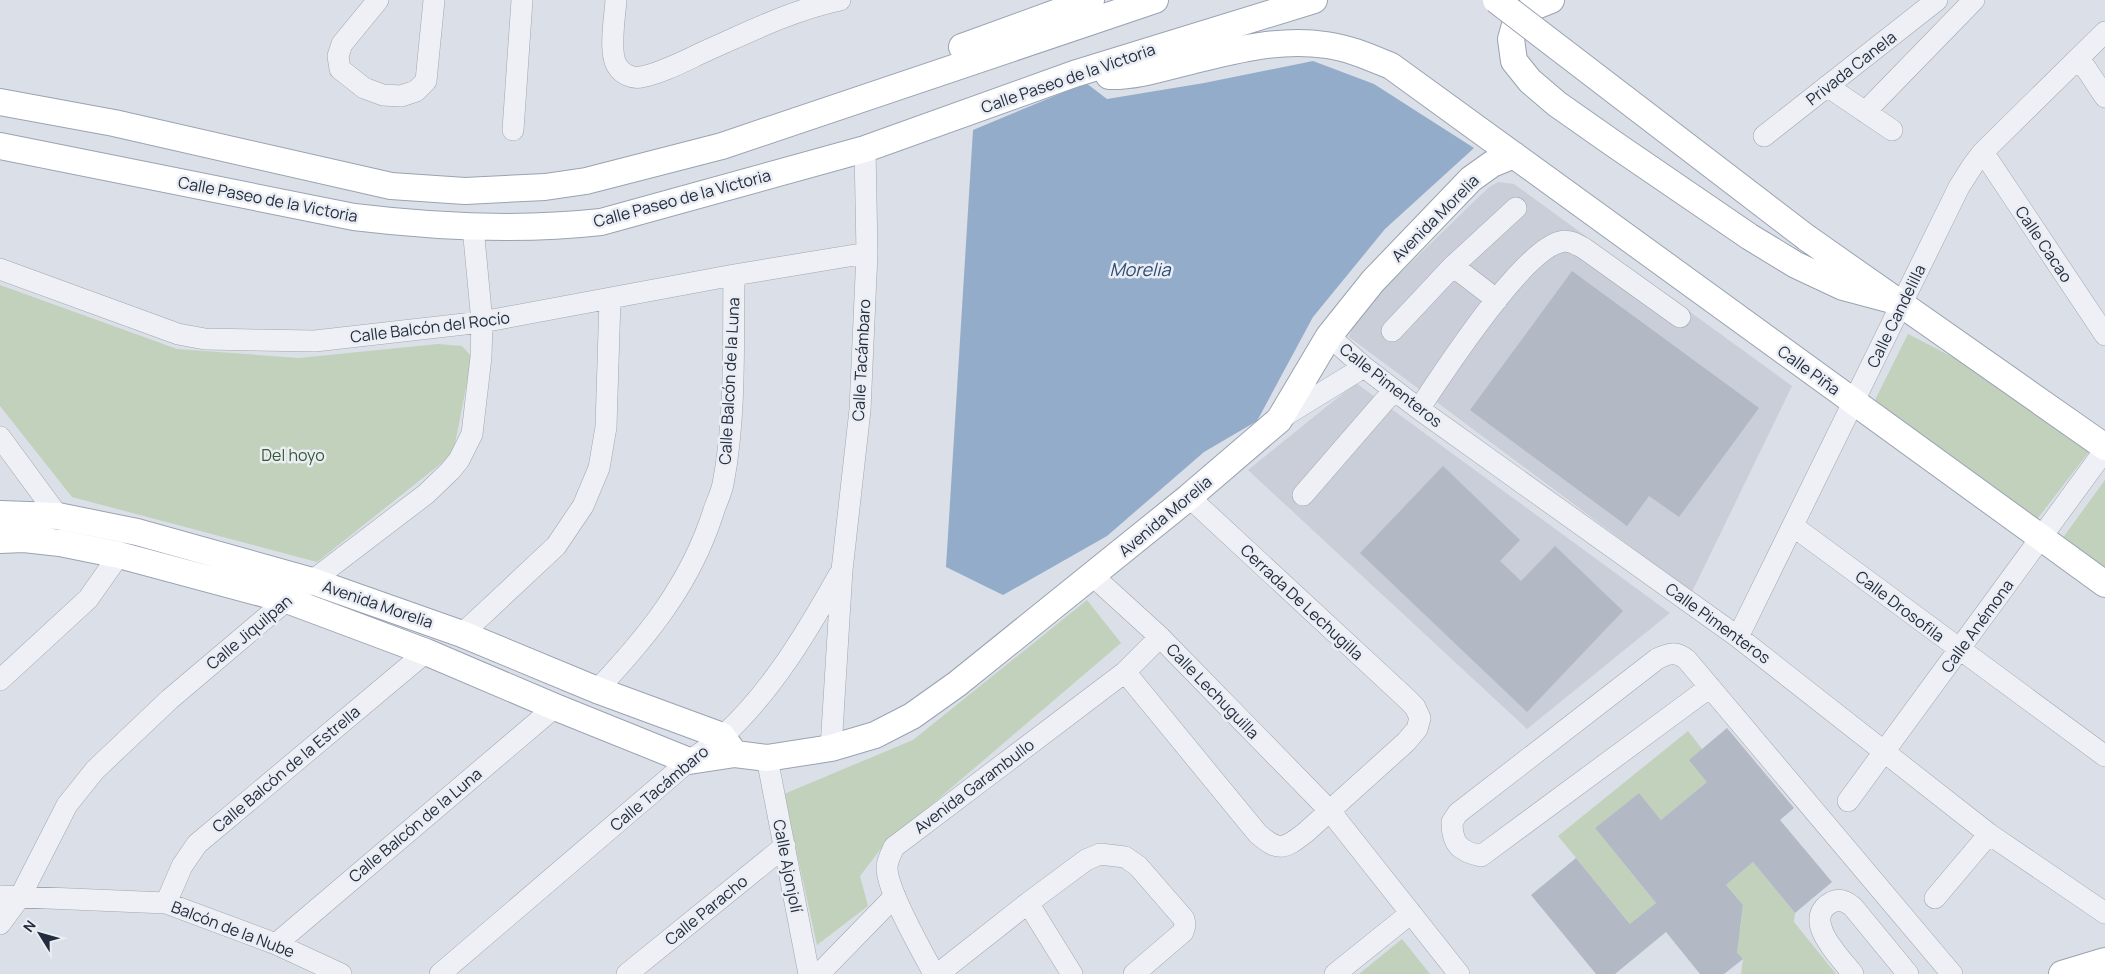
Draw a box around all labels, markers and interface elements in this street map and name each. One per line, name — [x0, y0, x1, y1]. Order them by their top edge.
street label: Privada Canela — [1801, 26, 1901, 110]
street label: Calle Paseo de la Victoria — [978, 38, 1158, 118]
street label: Calle Paseo de la Victoria — [591, 164, 773, 232]
street label: Avenida Morelia — [1386, 169, 1484, 267]
street label: Calle Paseo de la Victoria — [176, 171, 360, 227]
street label: Calle Cacao — [2010, 201, 2078, 287]
water label: Morelia — [1109, 257, 1172, 281]
street label: Calle Candelilla — [1861, 260, 1931, 372]
street label: Calle Balcón de la Luna — [714, 297, 744, 465]
street label: Calle Tacámbaro — [847, 298, 875, 422]
street label: Calle Balcón del Rocío — [349, 306, 511, 348]
street label: Calle Pimenteros — [1335, 338, 1447, 432]
street label: Calle Piña — [1773, 340, 1845, 400]
park label: Del hoyo — [261, 444, 325, 466]
street label: Avenida Morelia — [1114, 470, 1216, 562]
street label: Cerrada De Lechugilla — [1236, 539, 1368, 665]
street label: Calle Drosofila — [1851, 565, 1949, 647]
street label: Avenida Morelia — [320, 575, 436, 633]
street label: Calle Anémona — [1936, 575, 2018, 677]
street label: Calle Pimenteros — [1661, 577, 1775, 669]
street label: Calle Jiquilpan — [201, 590, 297, 674]
street label: Calle Lechuguilla — [1162, 638, 1264, 744]
street label: Calle Balcón de la Estrella — [207, 701, 365, 837]
street label: Avenida Garambullo — [909, 734, 1039, 838]
street label: Calle Tacámbaro — [605, 740, 713, 836]
street label: Calle Balcón de la Luna — [344, 763, 486, 887]
street label: Calle Ajonjolí — [768, 818, 808, 915]
street label: Calle Paracho — [660, 870, 752, 950]
street label: Balcón de la Nube — [168, 895, 298, 963]
north arrow — [15, 909, 65, 959]
text: N — [19, 916, 40, 936]

